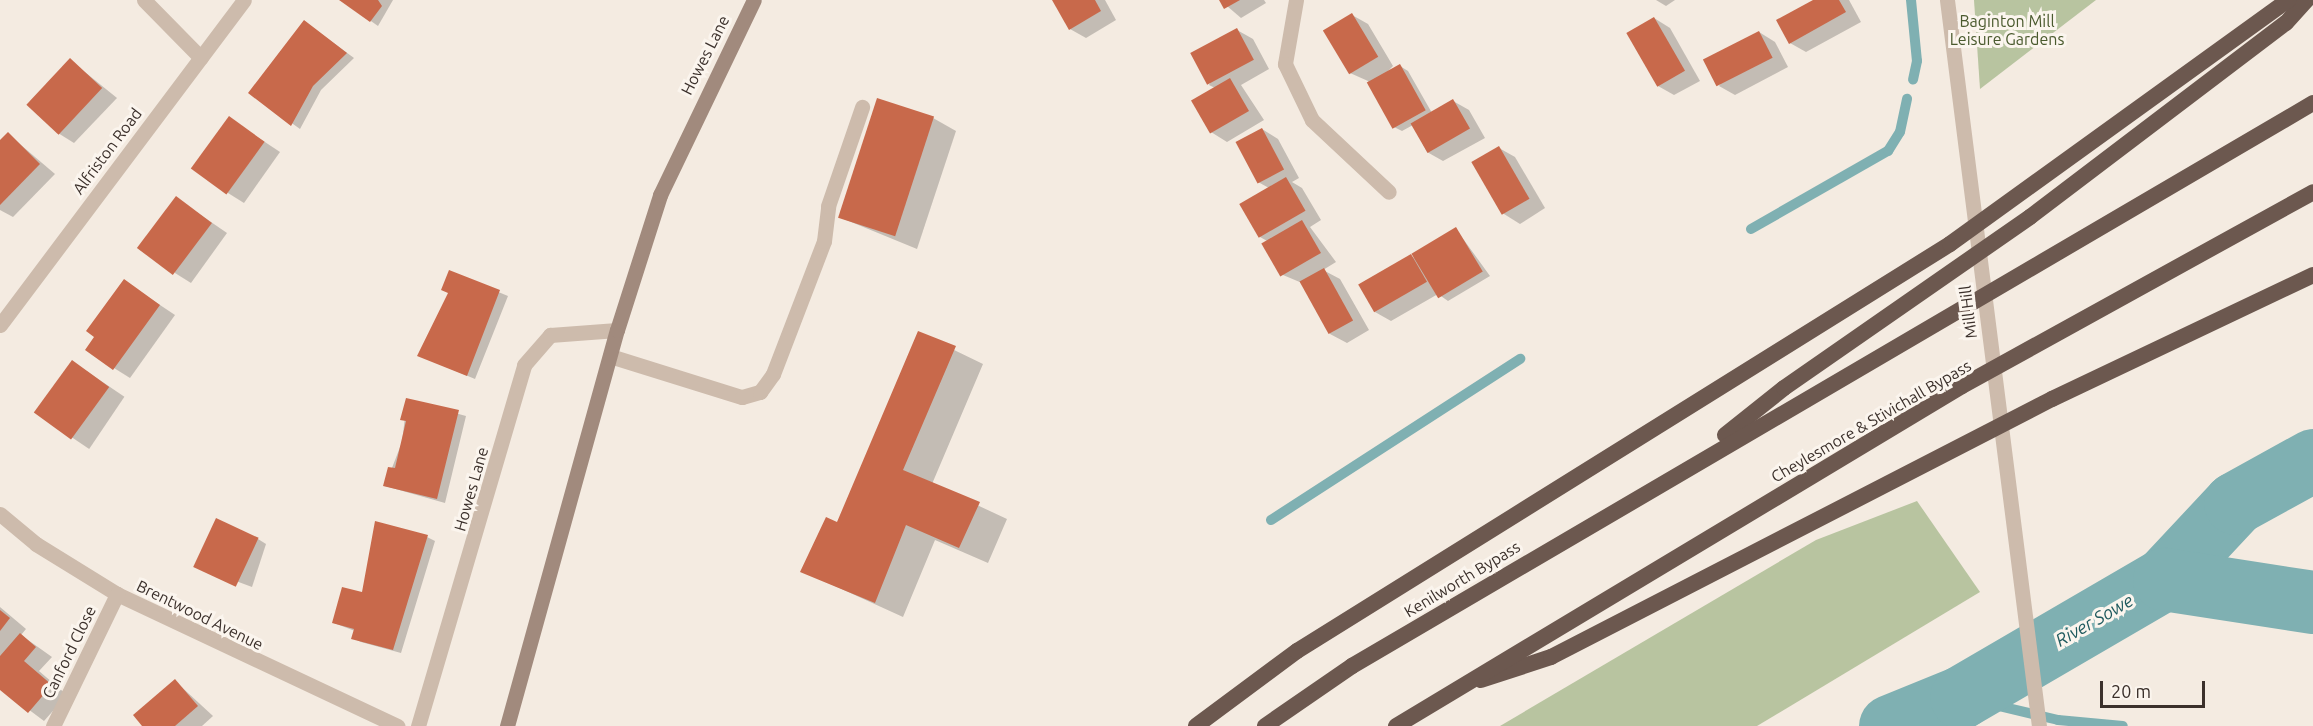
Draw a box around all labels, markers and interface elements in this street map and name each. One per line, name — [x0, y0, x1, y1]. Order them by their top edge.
park label: Baginton Mill Leisure Gardens — [1950, 11, 2064, 49]
street label: Howes Lane — [677, 12, 733, 98]
street label: Alfriston Road — [68, 104, 146, 198]
street label: Mill Hill — [1955, 284, 1981, 340]
street label: Cheylesmore & Stivichall Bypass — [1768, 356, 1974, 486]
street label: Howes Lane — [450, 445, 492, 533]
street label: Kenilworth Bypass — [1401, 537, 1523, 621]
street label: Brentwood Avenue — [134, 576, 266, 654]
water label: River Sowe — [2051, 589, 2137, 651]
street label: Canford Close — [38, 602, 100, 702]
scale bar — [2103, 669, 2208, 707]
text: 20 m — [2111, 681, 2151, 701]

